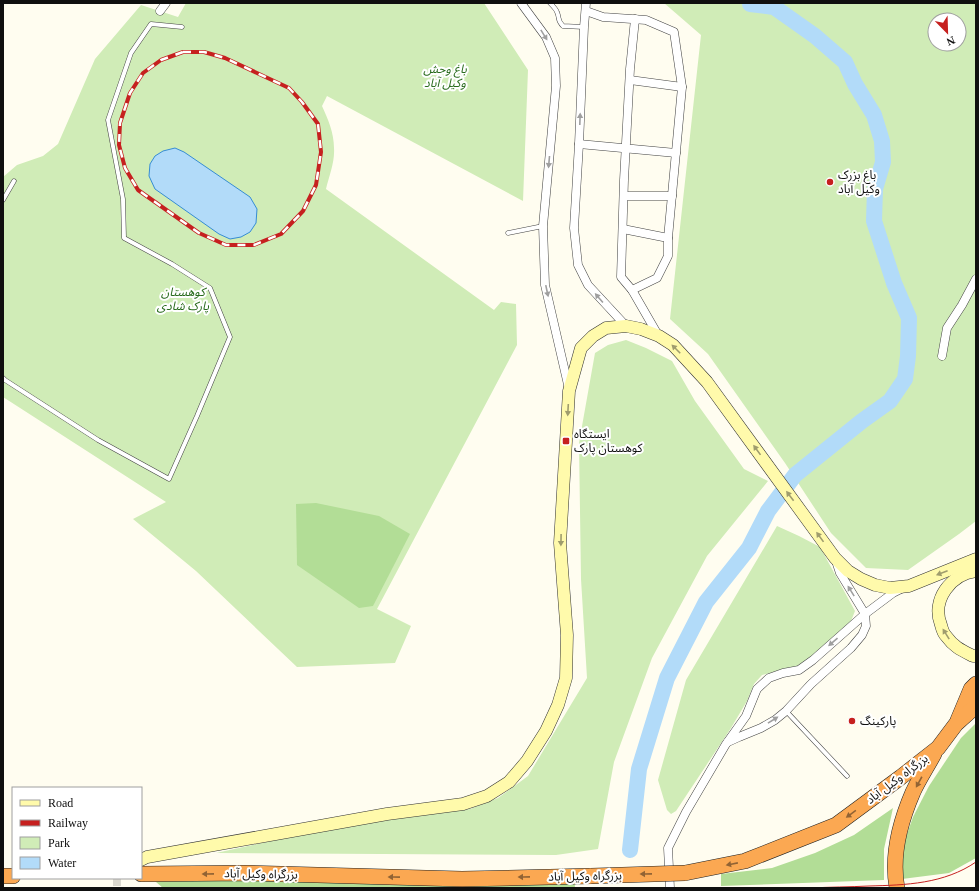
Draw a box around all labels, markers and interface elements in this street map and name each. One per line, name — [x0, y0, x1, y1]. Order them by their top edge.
north arrow — [927, 12, 967, 52]
one-way arrow — [540, 30, 548, 40]
text: N — [945, 34, 957, 48]
park label: باغ وحش وکیل آباد — [423, 62, 468, 90]
one-way arrow — [577, 113, 584, 125]
one-way arrow — [546, 156, 553, 168]
place label: باغ بزرک وکیل آباد — [838, 168, 880, 196]
marker: باغ بزرک وکیل آباد — [825, 177, 835, 187]
park label: کوهستان پارک شادی — [157, 285, 210, 314]
one-way arrow — [544, 285, 550, 297]
one-way arrow — [595, 292, 604, 303]
one-way arrow — [671, 344, 681, 354]
one-way arrow — [565, 404, 572, 416]
place label: ایستگاه کوهستان پارک — [574, 427, 643, 456]
marker: ایستگاه کوهستان پارک — [561, 436, 571, 446]
one-way arrow — [752, 445, 761, 456]
one-way arrow — [786, 491, 794, 502]
one-way arrow — [816, 532, 824, 542]
one-way arrow — [558, 534, 564, 547]
one-way arrow — [936, 570, 948, 576]
one-way arrow — [848, 585, 855, 597]
one-way arrow — [942, 628, 949, 640]
one-way arrow — [828, 638, 838, 647]
place label: پارکینگ — [860, 714, 896, 729]
one-way arrow — [768, 716, 778, 724]
marker: پارکینگ — [847, 716, 857, 726]
street label: بزرگراه وکیل آباد — [863, 751, 931, 807]
one-way arrow — [915, 776, 922, 788]
legend — [12, 787, 142, 879]
text: Road — [48, 796, 73, 810]
one-way arrow — [845, 810, 856, 818]
text: Railway — [48, 816, 88, 830]
text: Park — [48, 836, 70, 850]
text: Water — [48, 856, 76, 870]
one-way arrow — [726, 862, 738, 868]
street label: بزرگراه وکیل آباد — [224, 866, 298, 882]
street label: بزرگراه وکیل آباد — [548, 868, 622, 884]
one-way arrow — [201, 871, 214, 877]
one-way arrow — [640, 871, 652, 878]
one-way arrow — [387, 874, 400, 880]
one-way arrow — [518, 874, 530, 881]

